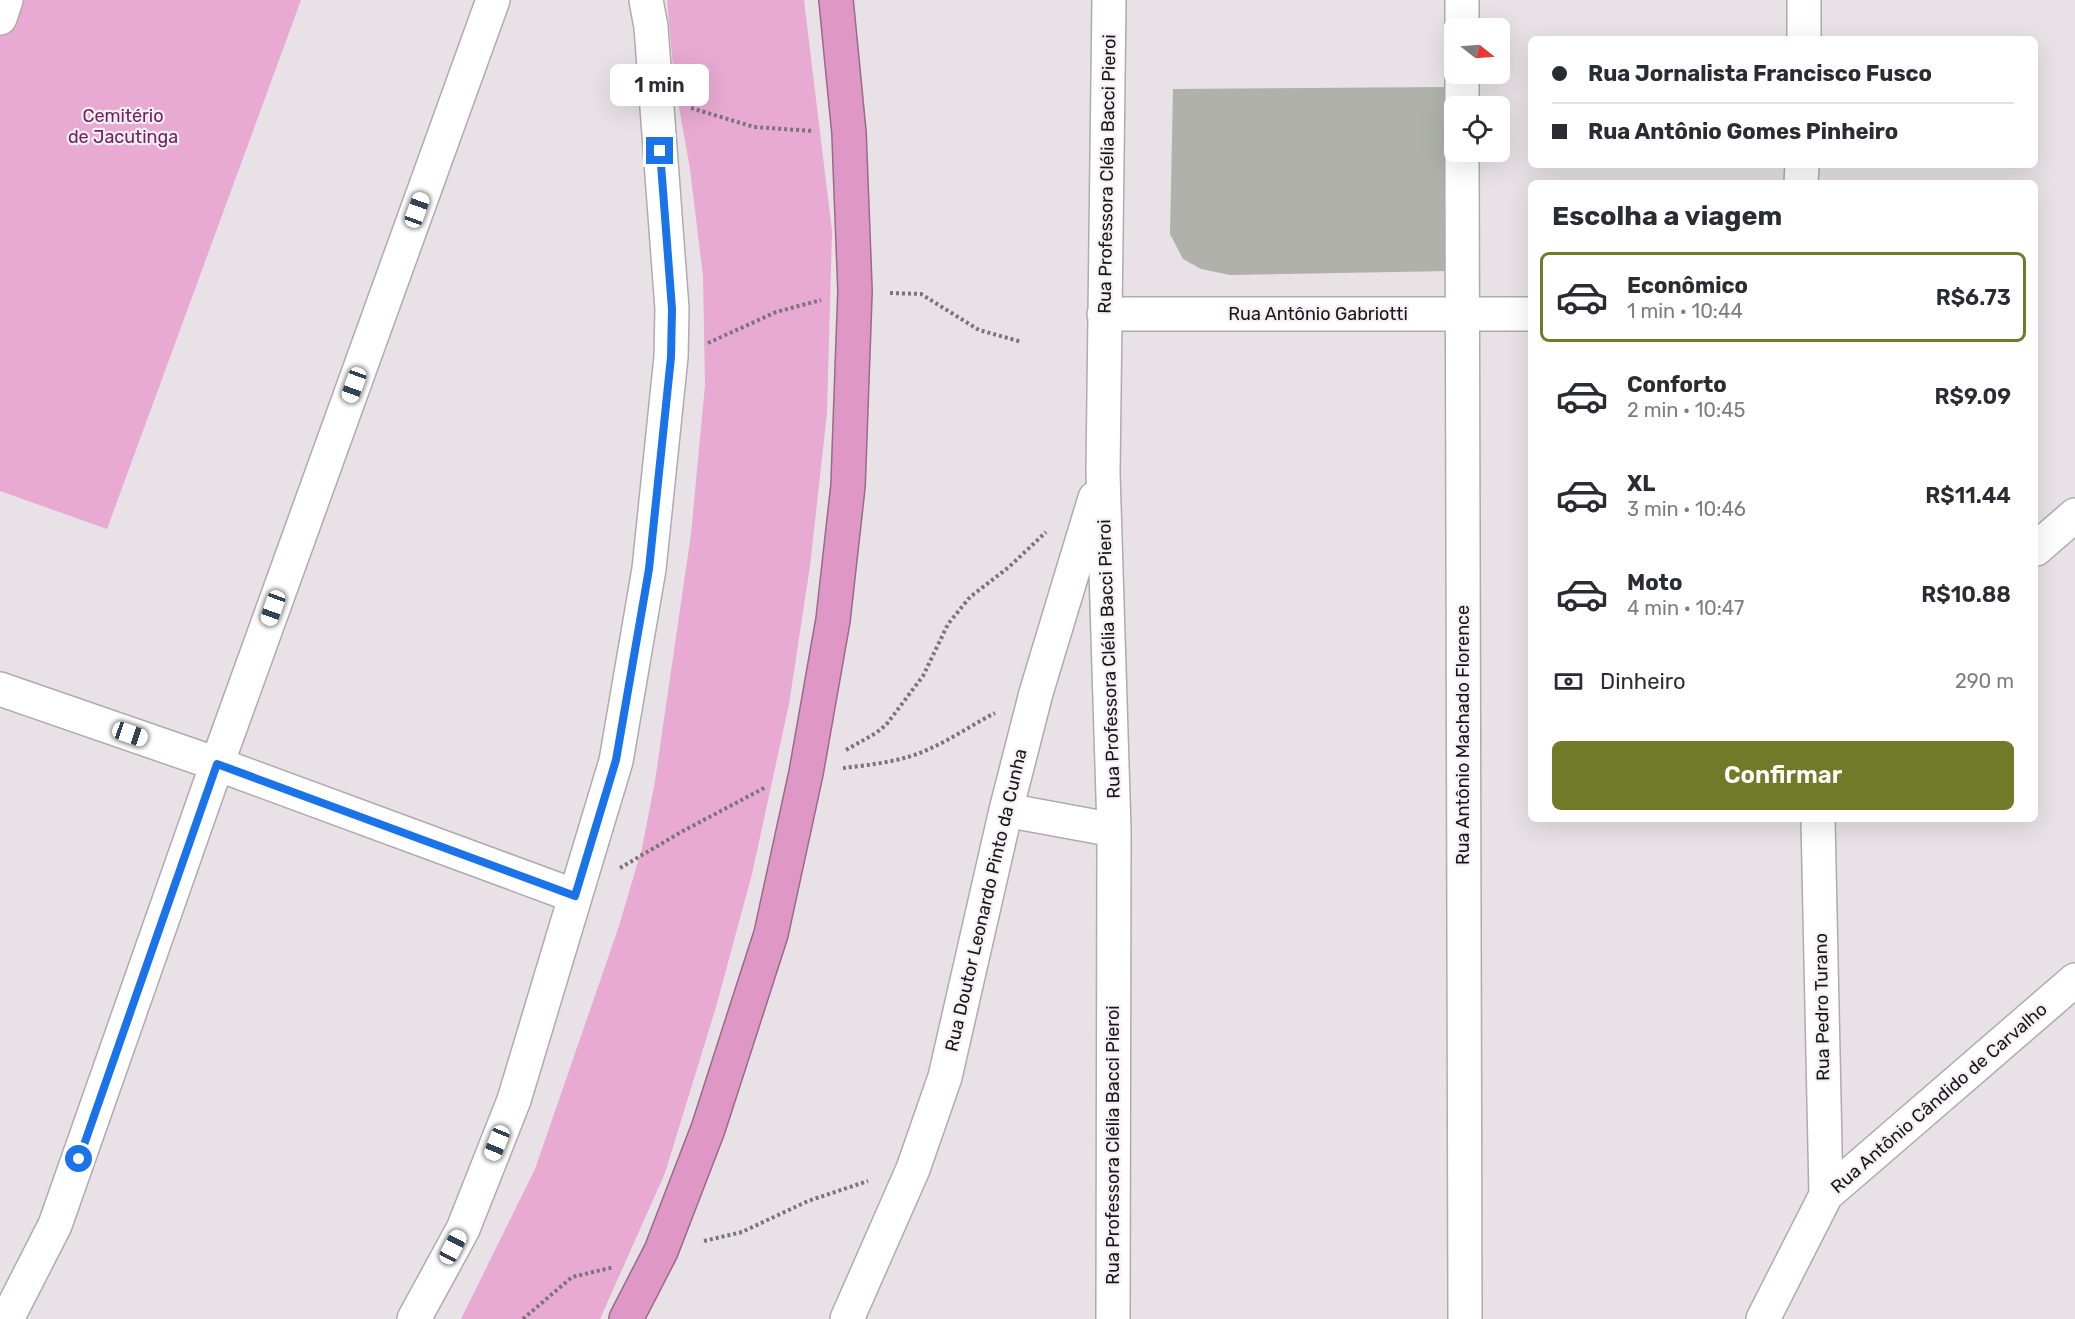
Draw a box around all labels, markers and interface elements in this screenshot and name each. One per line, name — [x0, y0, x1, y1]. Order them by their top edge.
north arrow — [1444, 18, 1510, 84]
map controls — [1444, 18, 1510, 162]
street label: Rua Professora Clélia Bacci Pieroi — [1094, 34, 1120, 314]
text: Rua Jornalista Francisco Fusco — [1588, 60, 1932, 87]
callout: 1 min — [610, 64, 710, 106]
text: 1 min — [634, 73, 685, 97]
button: locate — [1444, 96, 1510, 162]
park label: Cemitério de Jacutinga — [68, 105, 178, 148]
text: Rua Antônio Gomes Pinheiro — [1588, 118, 1898, 145]
route end — [646, 137, 673, 164]
car — [402, 190, 432, 230]
text: Escolha a viagem — [1552, 200, 1782, 232]
icon: car — [1555, 270, 1609, 324]
text: Econômico — [1627, 272, 1748, 299]
text: R$6.73 — [1936, 284, 2011, 311]
text: 1 min · 10:44 — [1627, 299, 1743, 323]
street label: Rua Antônio Gabriotti — [1228, 303, 1408, 325]
car — [339, 365, 369, 405]
icon: car — [1555, 369, 1609, 423]
text: Conforto — [1627, 371, 1727, 398]
text: R$9.09 — [1935, 383, 2011, 410]
text: 2 min · 10:45 — [1627, 398, 1745, 422]
icon: car — [1555, 468, 1609, 522]
text: XL — [1627, 470, 1655, 497]
text: R$11.44 — [1925, 482, 2011, 509]
text: 3 min · 10:46 — [1627, 497, 1746, 521]
street label: Rua Professora Clélia Bacci Pieroi — [1093, 519, 1125, 799]
icon: car — [1555, 567, 1609, 621]
text: Moto — [1627, 569, 1682, 596]
text: R$10.88 — [1921, 581, 2011, 608]
car — [258, 588, 288, 628]
text: 4 min · 10:47 — [1627, 596, 1744, 620]
street label: Rua Antônio Machado Florence — [1452, 605, 1474, 865]
icon: cash — [1552, 665, 1585, 698]
text: Dinheiro — [1600, 668, 1686, 695]
text: 290 m — [1955, 669, 2014, 693]
car — [110, 720, 150, 748]
button: Confirmar — [1552, 741, 2014, 810]
street label: Rua Doutor Leonardo Pinto da Cunha — [940, 746, 1032, 1054]
street label: Rua Pedro Turano — [1810, 933, 1834, 1081]
street label: Rua Antônio Cândido de Carvalho — [1826, 998, 2052, 1198]
street label: Rua Professora Clélia Bacci Pieroi — [1102, 1005, 1124, 1285]
car — [482, 1123, 512, 1163]
route start — [65, 1145, 92, 1172]
car — [437, 1227, 469, 1267]

